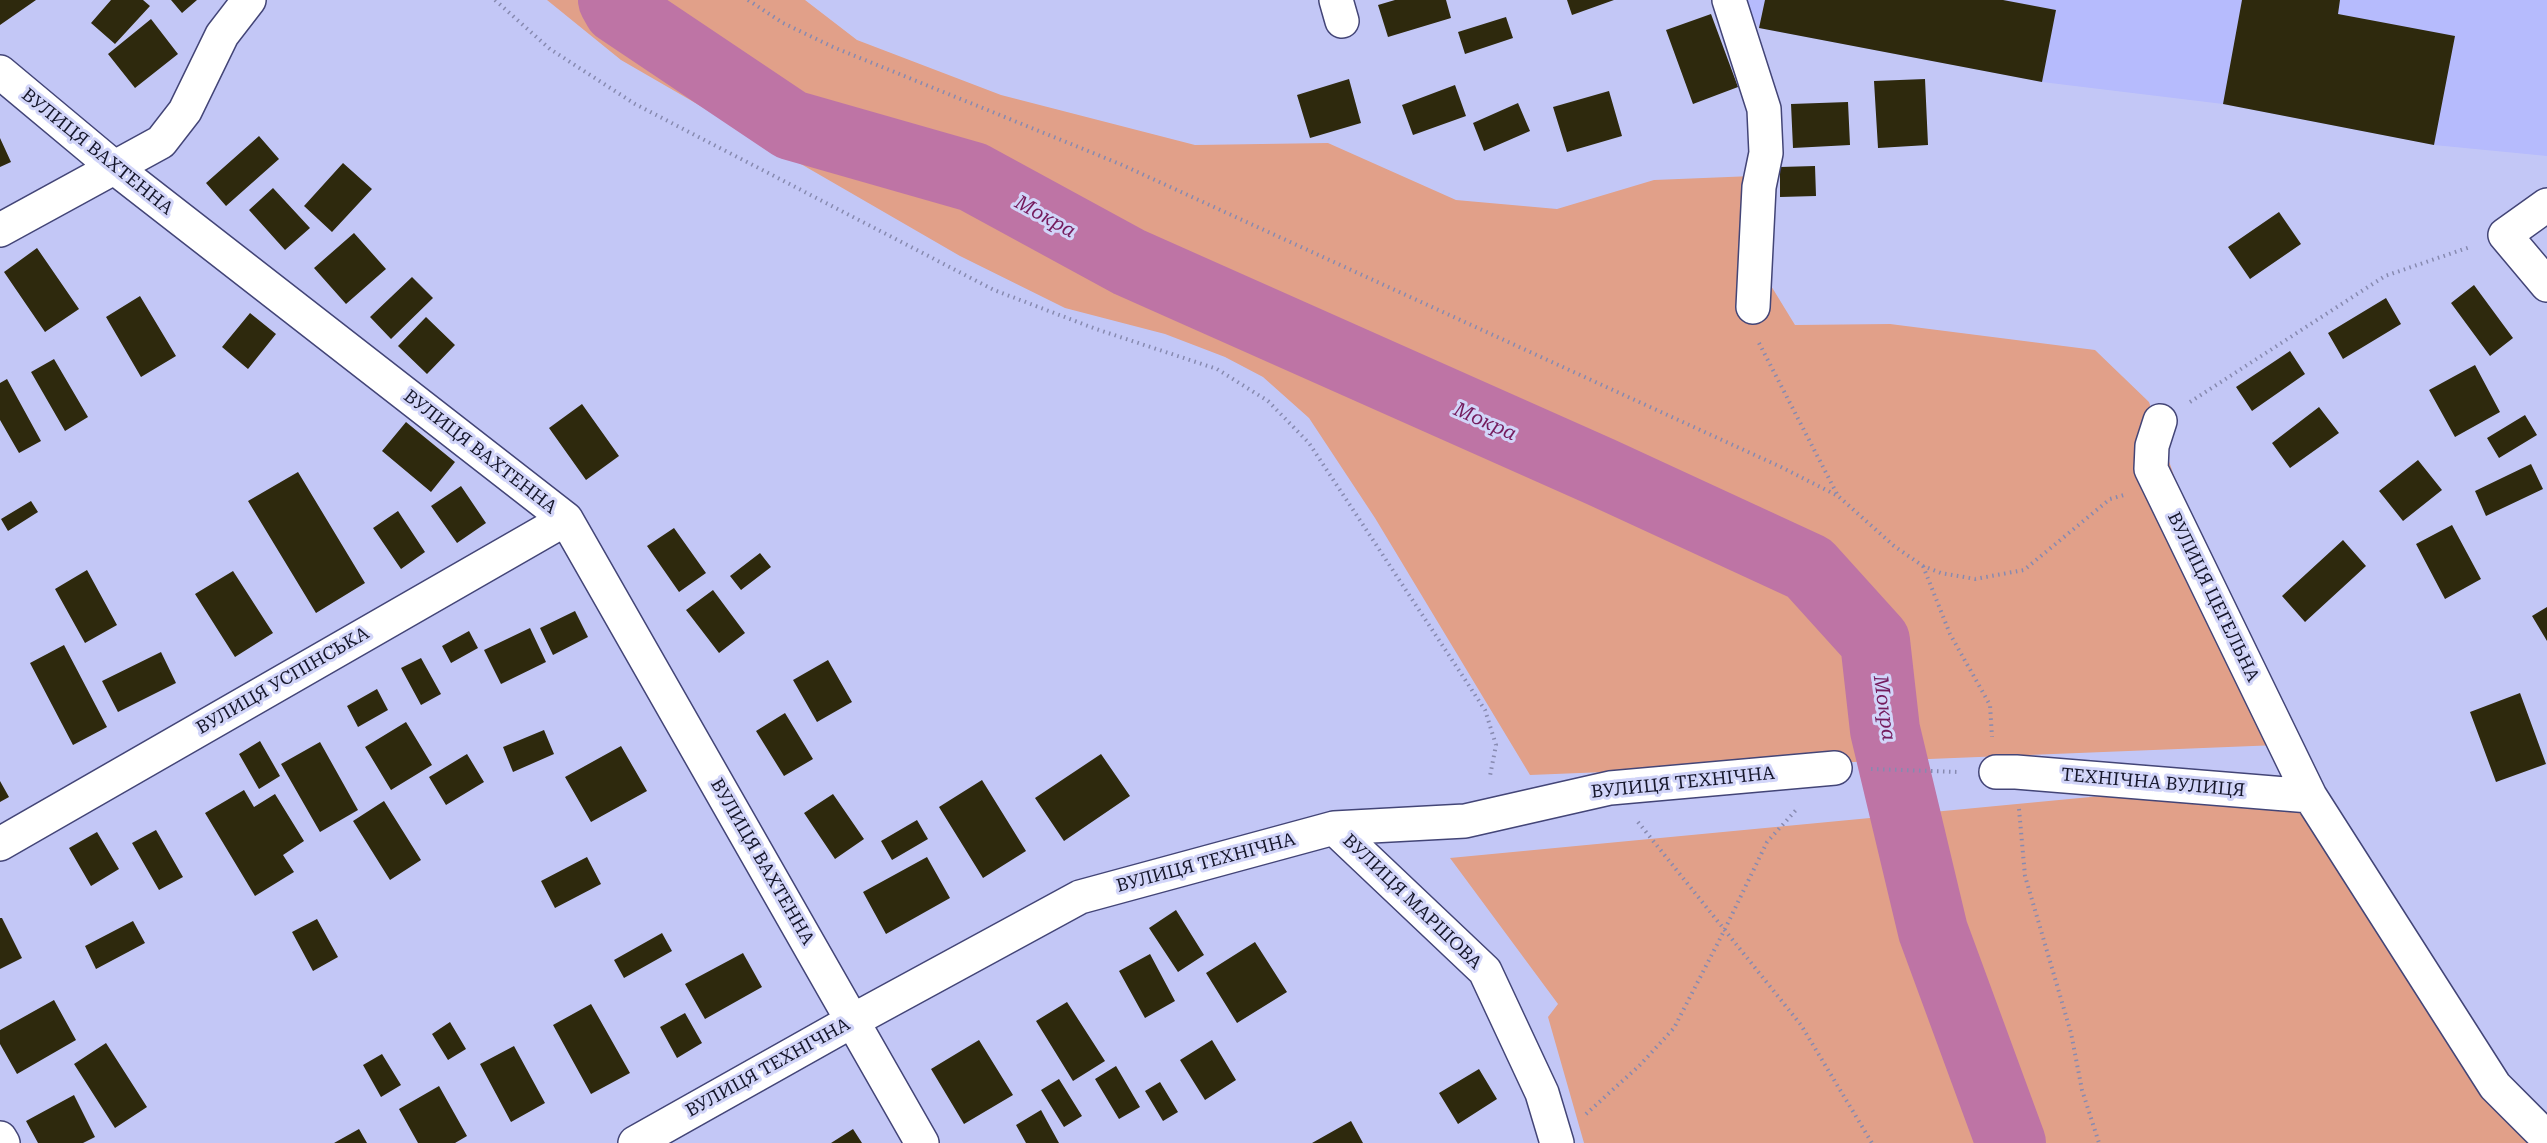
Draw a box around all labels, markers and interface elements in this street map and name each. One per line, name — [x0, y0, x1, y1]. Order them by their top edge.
street label: ВУЛИЦЯ ВАХТЕННА — [17, 84, 177, 220]
water label: Мокра — [1010, 191, 1080, 243]
street label: ВУЛИЦЯ ВАХТЕННА — [399, 385, 561, 519]
water label: Мокра — [1450, 398, 1520, 446]
street label: ВУЛИЦЯ ЦЕГЕЛЬНА — [2162, 509, 2264, 685]
street label: ВУЛИЦЯ УСПІНСЬКА — [193, 623, 373, 739]
water label: Мокра — [1868, 674, 1900, 742]
street label: ВУЛИЦЯ ТЕХНІЧНА — [1590, 763, 1776, 803]
street label: ТЕХНІЧНА ВУЛИЦЯ — [2060, 764, 2246, 802]
street label: ВУЛИЦЯ ВАХТЕННА — [706, 775, 818, 949]
street label: ВУЛИЦЯ ТЕХНІЧНА — [1114, 829, 1298, 897]
street label: ВУЛИЦЯ МАРШОВА — [1338, 830, 1486, 974]
street label: ВУЛИЦЯ ТЕХНІЧНА — [682, 1014, 854, 1122]

